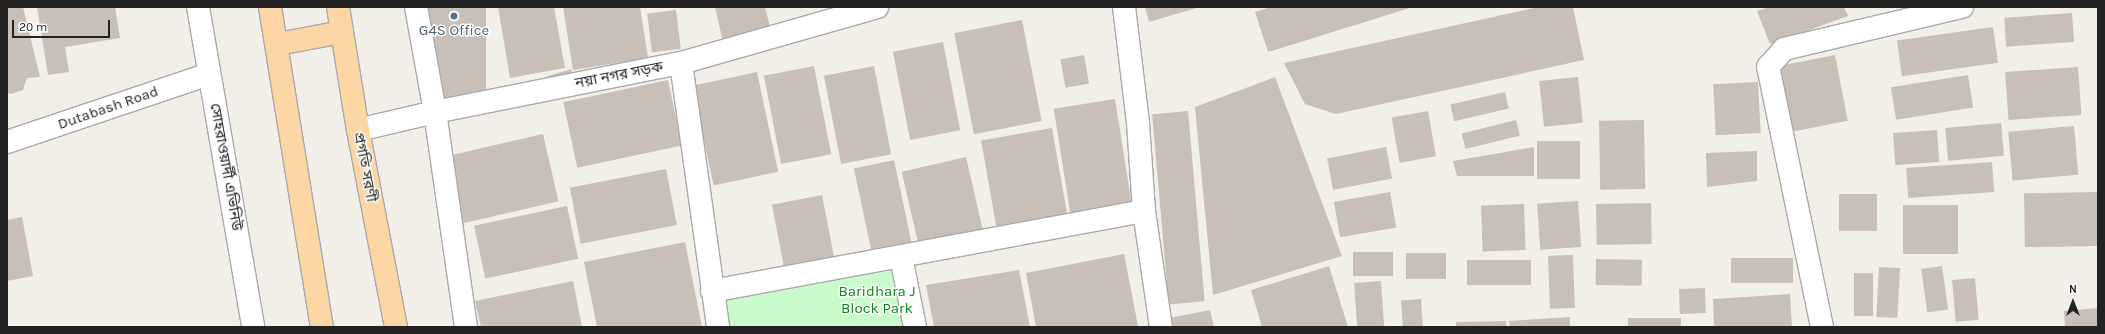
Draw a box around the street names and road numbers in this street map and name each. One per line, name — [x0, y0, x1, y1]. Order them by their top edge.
street label: নয়া নগর সড়ক — [573, 58, 665, 92]
street label: Dutabash Road — [55, 82, 161, 134]
street label: সোহরাওয়ার্দী এভিনিউ — [206, 102, 246, 232]
street label: প্রগতি সরণী — [349, 130, 381, 204]

